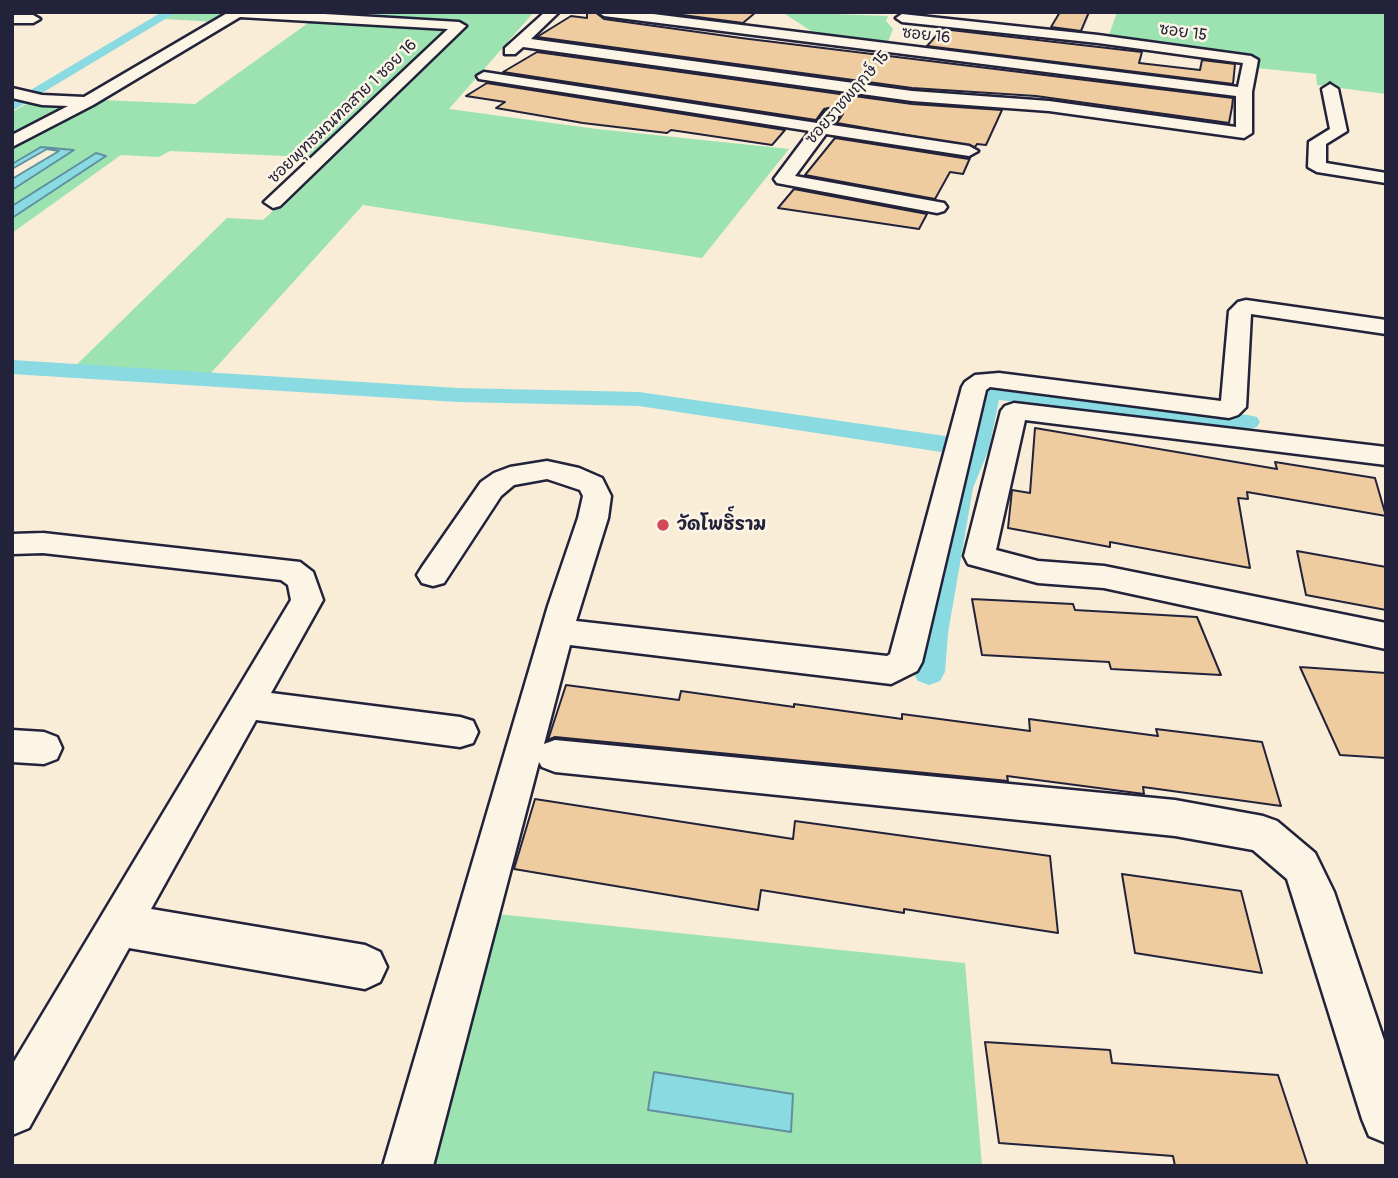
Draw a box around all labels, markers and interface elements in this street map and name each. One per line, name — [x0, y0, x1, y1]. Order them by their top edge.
street label: ซอย 15 — [1158, 20, 1208, 46]
street label: ซอย 16 — [901, 23, 951, 49]
street label: ซอยพุทธมณฑลสาย 1 ซอย 16 — [265, 36, 421, 188]
street label: ซอยราชพฤกษ์ 15 — [802, 47, 894, 149]
place label: วัดโพธิ์ราม — [677, 514, 766, 536]
marker: วัดโพธิ์ราม — [655, 517, 671, 533]

